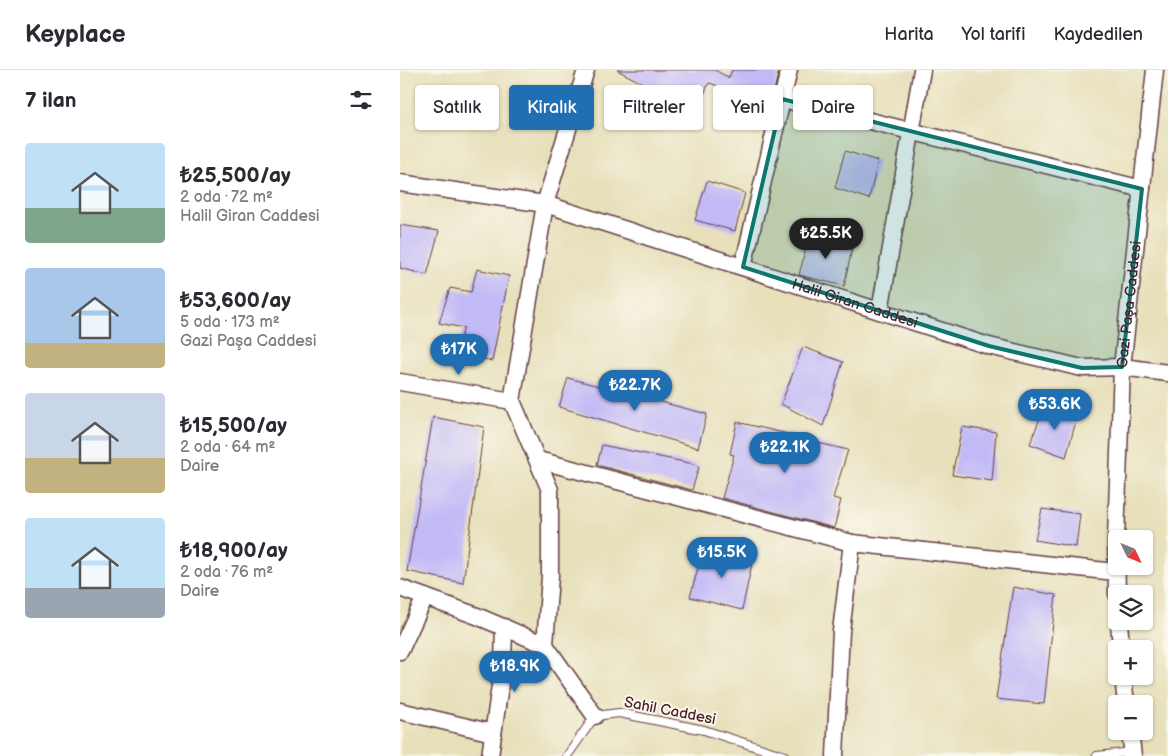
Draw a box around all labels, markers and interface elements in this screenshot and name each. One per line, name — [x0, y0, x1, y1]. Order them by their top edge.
text: Keyplace — [25, 20, 126, 49]
text: Harita — [884, 24, 934, 45]
text: Yol tarifi — [962, 24, 1025, 45]
text: Kaydedilen — [1053, 24, 1143, 45]
chip: Satılık — [415, 85, 499, 130]
chip: Kiralık — [509, 85, 594, 130]
chip: Filtreler — [604, 85, 703, 130]
chip: Yeni — [713, 85, 783, 130]
chip: Daire — [793, 85, 873, 130]
icon: filters — [347, 86, 375, 114]
text: 7 ilan — [25, 88, 77, 113]
icon: home — [65, 163, 125, 223]
text: ₺25,500/ay — [180, 163, 291, 188]
text: 2 oda · 72 m² — [180, 188, 273, 207]
text: Halil Giran Caddesi — [180, 207, 320, 226]
pin: ₺25.5K — [785, 218, 867, 260]
text: ₺25.5K — [800, 224, 852, 243]
street label: Gazi Paşa Caddesi — [1112, 240, 1145, 369]
street label: Halil Giran Caddesi — [790, 274, 920, 332]
icon: home — [65, 288, 125, 348]
text: ₺53,600/ay — [180, 288, 291, 313]
text: 5 oda · 173 m² — [180, 313, 280, 332]
text: Gazi Paşa Caddesi — [180, 332, 317, 351]
pin: ₺17K — [429, 334, 489, 376]
text: ₺17K — [441, 340, 477, 359]
pin: ₺22.7K — [594, 370, 676, 412]
text: ₺22.7K — [609, 376, 661, 395]
pin: ₺53.6K — [1014, 388, 1096, 431]
text: ₺53.6K — [1029, 395, 1081, 414]
icon: home — [65, 413, 125, 473]
text: ₺15,500/ay — [180, 413, 287, 438]
pin: ₺22.1K — [744, 432, 826, 474]
text: 2 oda · 64 m² — [180, 438, 276, 457]
text: ₺22.1K — [760, 438, 810, 457]
text: Daire — [180, 457, 219, 476]
north arrow — [1108, 530, 1152, 575]
map controls — [1108, 530, 1153, 740]
pin: ₺15.5K — [681, 536, 763, 579]
icon: home — [65, 538, 125, 598]
text: ₺18,900/ay — [180, 538, 288, 563]
text: ₺15.5K — [698, 543, 746, 562]
text: 2 oda · 76 m² — [180, 563, 273, 582]
text: Daire — [180, 582, 219, 601]
button: layers — [1108, 585, 1153, 630]
button: + — [1108, 640, 1153, 685]
pin: ₺18.9K — [474, 650, 556, 693]
text: ₺18.9K — [490, 657, 540, 676]
street label: Sahil Caddesi — [623, 693, 717, 729]
button: − — [1108, 695, 1153, 740]

